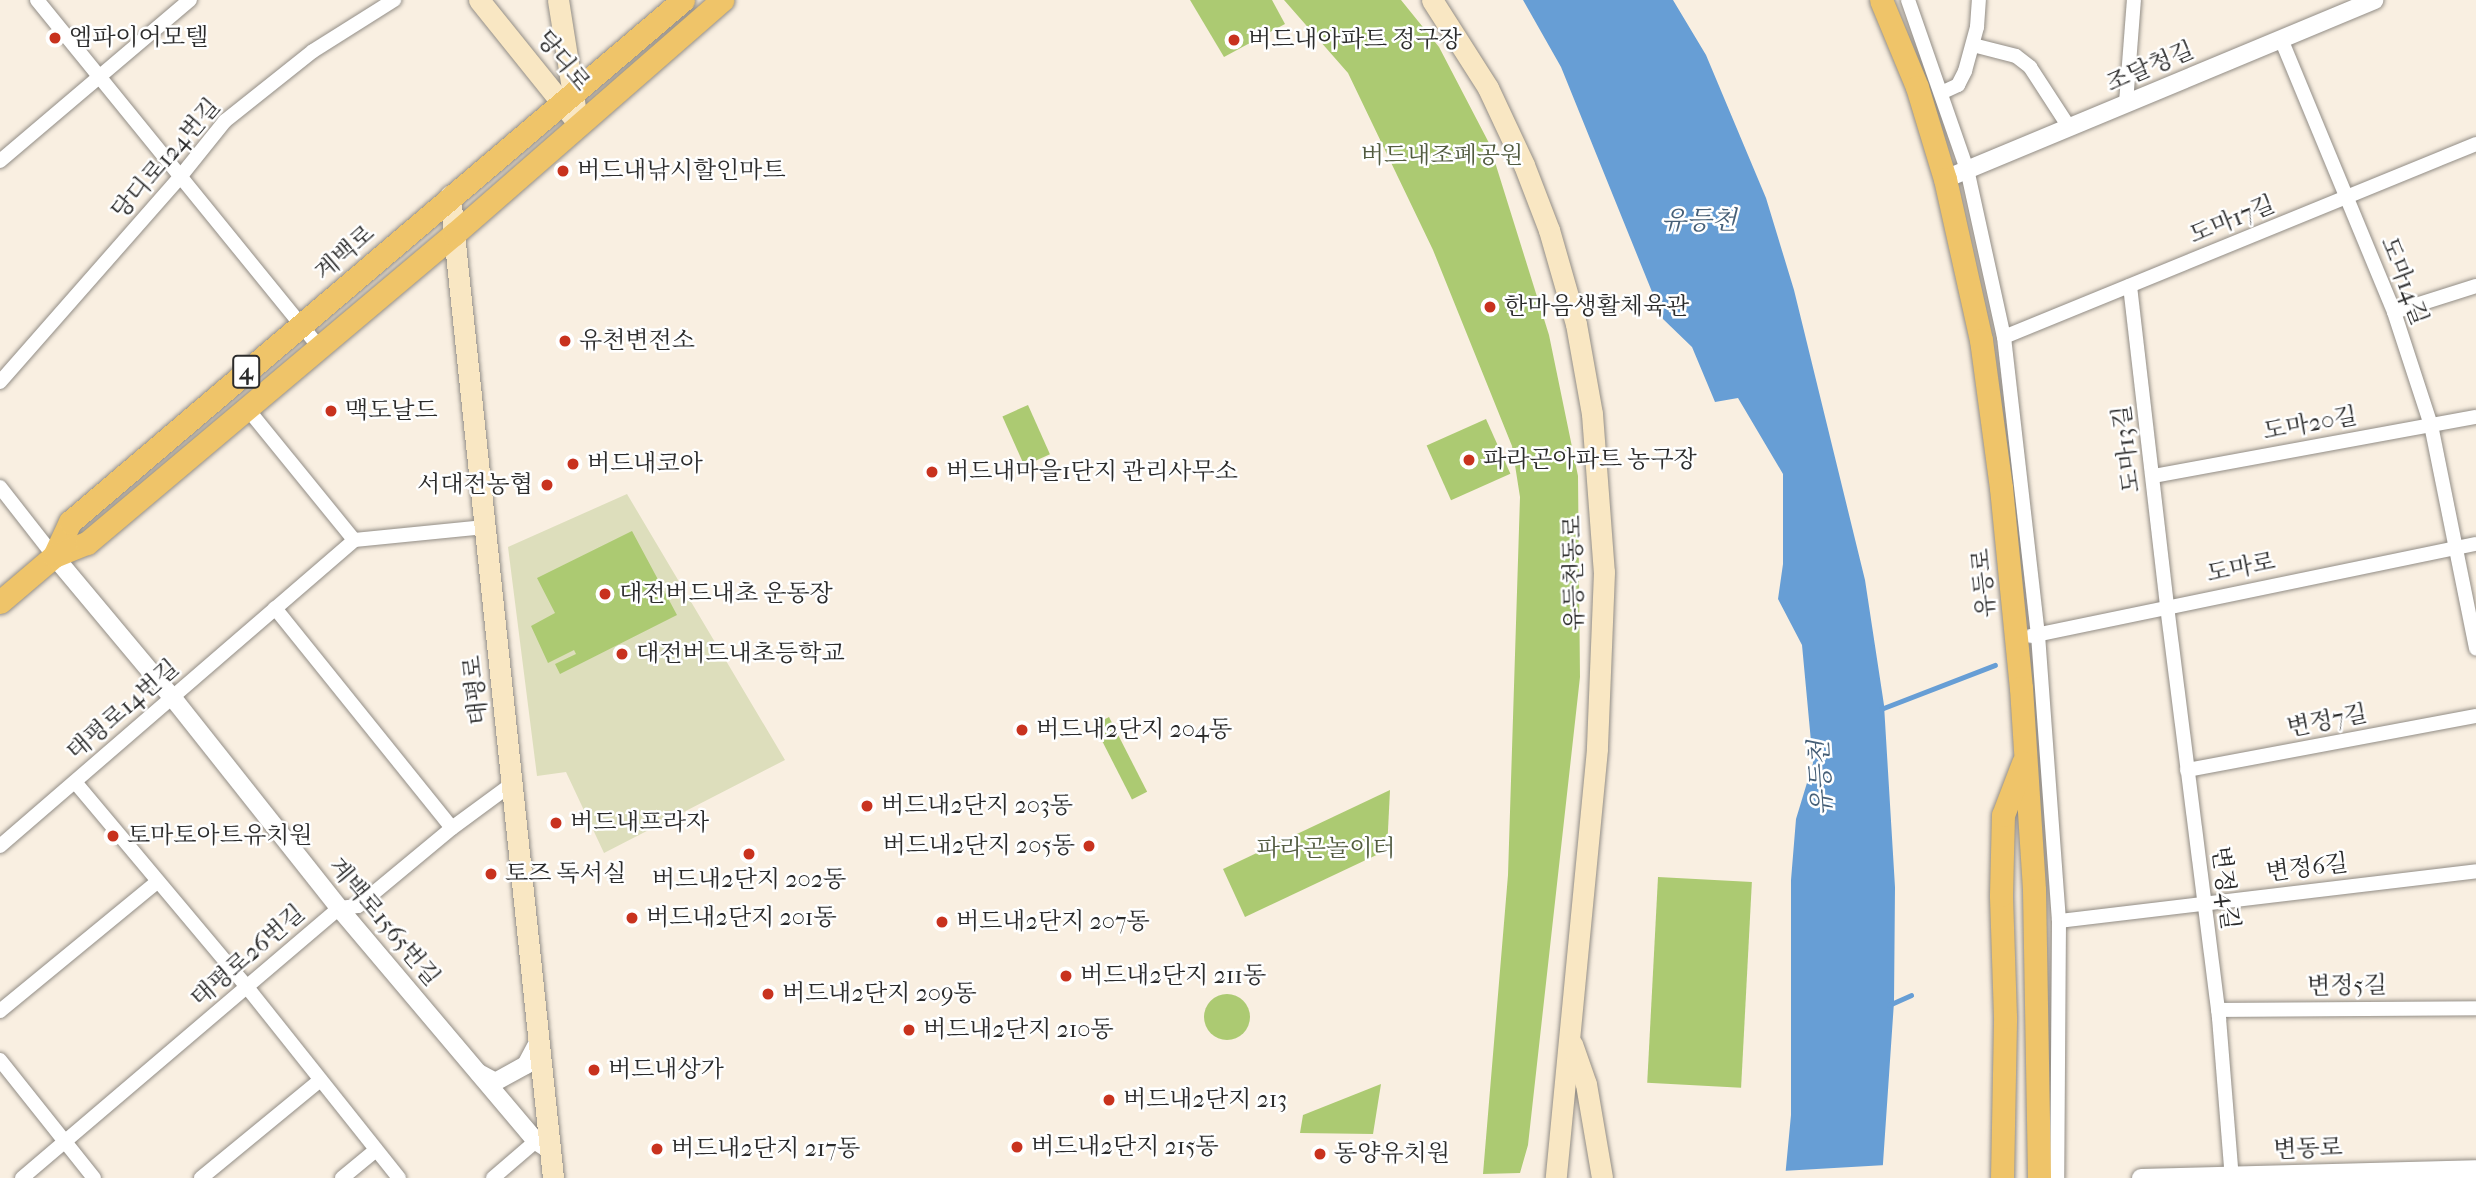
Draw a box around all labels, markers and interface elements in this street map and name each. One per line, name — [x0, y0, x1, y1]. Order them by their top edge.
place label: 엠파이어모텔 — [69, 24, 208, 52]
street label: 당디로 — [530, 25, 596, 97]
place label: 버드내아파트 정구장 — [1248, 26, 1462, 54]
marker: 엠파이어모텔 — [47, 30, 63, 46]
marker: 버드내아파트 정구장 — [1226, 32, 1242, 48]
street label: 조달청길 — [2102, 36, 2198, 98]
street label: 당디로124번길 — [106, 93, 226, 225]
park label: 버드내조폐공원 — [1361, 142, 1523, 170]
place label: 버드내낚시할인마트 — [577, 157, 786, 185]
marker: 버드내낚시할인마트 — [555, 163, 571, 179]
street label: 도마17길 — [2185, 190, 2279, 250]
water label: 유등천 — [1661, 205, 1737, 237]
street label: 계백로 — [309, 219, 381, 287]
street label: 도마14길 — [2374, 233, 2434, 329]
place label: 한마음생활체육관 — [1504, 293, 1689, 321]
marker: 한마음생활체육관 — [1482, 299, 1498, 315]
place label: 유천변전소 — [579, 327, 695, 355]
marker: 유천변전소 — [557, 333, 573, 349]
road number: 4 — [232, 352, 260, 392]
place label: 맥도날드 — [345, 397, 438, 425]
street label: 도마20길 — [2261, 402, 2359, 446]
marker: 맥도날드 — [323, 403, 339, 419]
street label: 도마13길 — [2107, 404, 2147, 494]
place label: 파라곤아파트 농구장 — [1483, 446, 1697, 474]
place label: 버드내코아 — [587, 450, 703, 478]
marker: 파라곤아파트 농구장 — [1461, 452, 1477, 468]
marker: 버드내코아 — [565, 456, 581, 472]
place label: 버드내마을1단지 관리사무소 — [946, 458, 1238, 486]
marker: 버드내마을1단지 관리사무소 — [924, 464, 940, 480]
place label: 서대전농협 — [417, 471, 533, 499]
marker: 서대전농협 — [539, 477, 555, 493]
street label: 유등천동로 — [1559, 515, 1589, 631]
street label: 유등로 — [1967, 547, 2001, 619]
street label: 도마로 — [2204, 547, 2278, 589]
place label: 대전버드내초 운동장 — [619, 580, 833, 608]
marker: 대전버드내초 운동장 — [597, 586, 613, 602]
place label: 대전버드내초등학교 — [636, 640, 845, 668]
marker: 대전버드내초등학교 — [614, 646, 630, 662]
street label: 태평로14번길 — [61, 654, 185, 766]
street label: 태평로 — [458, 654, 494, 726]
street label: 변정7길 — [2284, 699, 2370, 743]
place label: 버드내2단지 204동 — [1036, 716, 1232, 744]
marker: 버드내2단지 204동 — [1014, 722, 1030, 738]
water label: 유등천 — [1803, 740, 1839, 816]
place label: 버드내2단지 203동 — [881, 792, 1073, 820]
marker: 버드내2단지 203동 — [859, 798, 875, 814]
place label: 버드내프라자 — [570, 809, 709, 837]
marker: 버드내프라자 — [548, 815, 564, 831]
place label: 토마토아트유치원 — [127, 822, 312, 850]
marker: 토마토아트유치원 — [105, 828, 121, 844]
place label: 버드내2단지 205동 — [882, 832, 1075, 860]
park label: 파라곤놀이터 — [1256, 835, 1396, 863]
marker: 버드내2단지 205동 — [1081, 838, 1097, 854]
street label: 변정4길 — [2206, 845, 2244, 931]
marker: 버드내2단지 202동 — [741, 846, 757, 862]
street label: 변정6길 — [2264, 849, 2350, 887]
street label: 계백로1565번길 — [322, 852, 446, 992]
place label: 토즈 독서실 — [505, 860, 626, 888]
marker: 토즈 독서실 — [483, 866, 499, 882]
place label: 버드내2단지 202동 — [652, 866, 846, 894]
street label: 태평로26번길 — [185, 899, 311, 1013]
place label: 버드내2단지 201동 — [646, 904, 837, 932]
place label: 버드내2단지 207동 — [956, 908, 1150, 936]
marker: 버드내2단지 201동 — [624, 910, 640, 926]
marker: 버드내2단지 207동 — [934, 914, 950, 930]
place label: 버드내2단지 211동 — [1080, 962, 1266, 990]
marker: 버드내2단지 211동 — [1058, 968, 1074, 984]
street label: 변정5길 — [2307, 971, 2387, 1001]
place label: 버드내2단지 209동 — [782, 980, 977, 1008]
marker: 버드내2단지 209동 — [760, 986, 776, 1002]
place label: 버드내2단지 210동 — [923, 1016, 1114, 1044]
marker: 버드내2단지 210동 — [901, 1022, 917, 1038]
place label: 버드내상가 — [608, 1056, 724, 1084]
marker: 버드내상가 — [586, 1062, 602, 1078]
place label: 버드내2단지 213 — [1123, 1086, 1287, 1114]
marker: 버드내2단지 213 — [1101, 1092, 1117, 1108]
place label: 버드내2단지 215동 — [1031, 1133, 1219, 1161]
street label: 변동로 — [2273, 1133, 2343, 1165]
place label: 버드내2단지 217동 — [671, 1135, 860, 1163]
marker: 버드내2단지 215동 — [1009, 1139, 1025, 1155]
place label: 동양유치원 — [1334, 1140, 1450, 1168]
marker: 버드내2단지 217동 — [649, 1141, 665, 1157]
marker: 동양유치원 — [1312, 1146, 1328, 1162]

